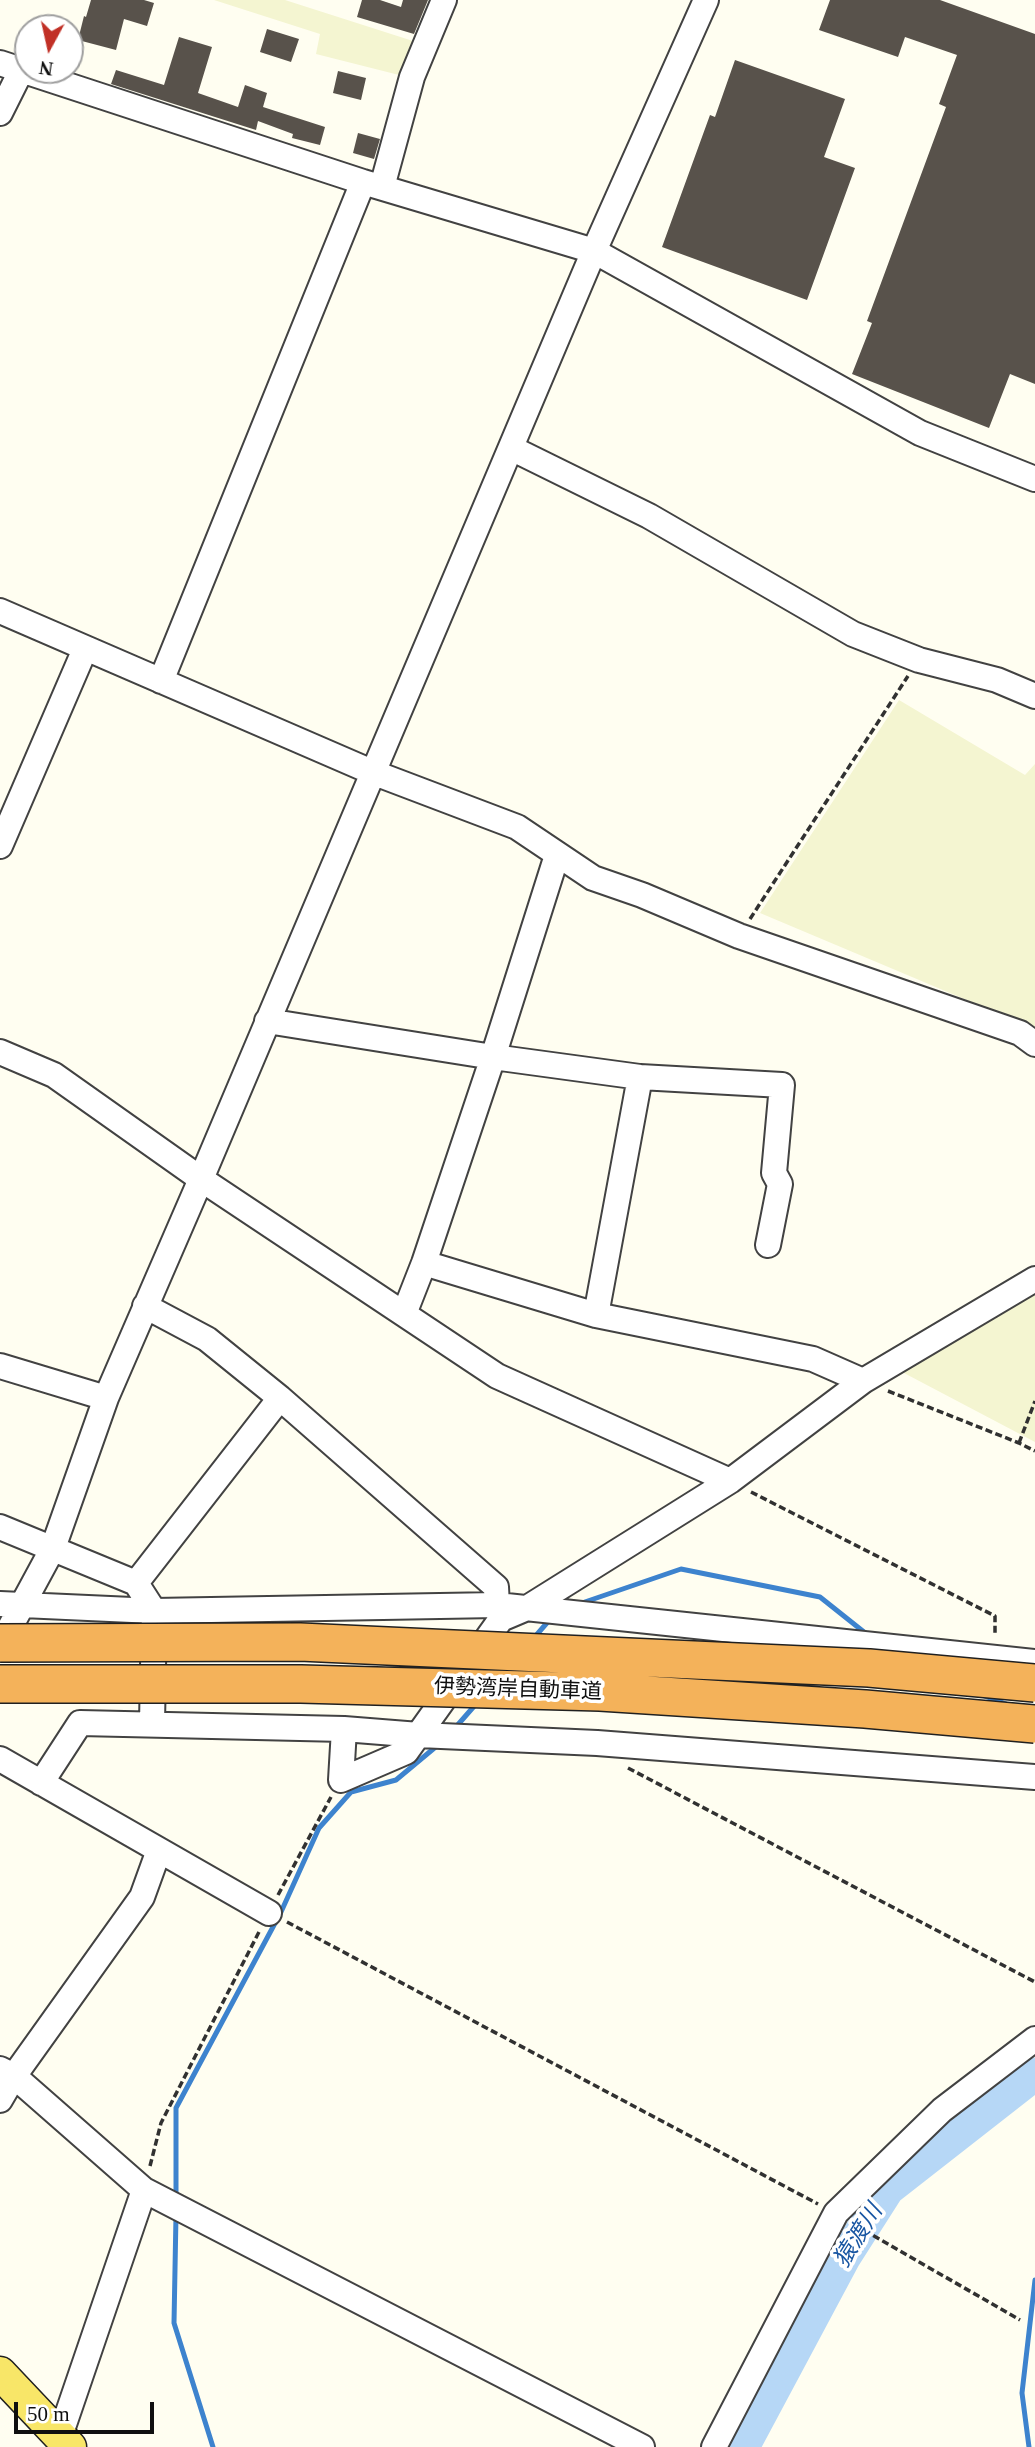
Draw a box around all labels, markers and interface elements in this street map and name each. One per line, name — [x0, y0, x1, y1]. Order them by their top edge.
north arrow — [14, 14, 84, 84]
text: N — [38, 57, 55, 80]
street label: 伊勢湾岸自動車道 — [434, 1674, 602, 1706]
water label: 猿渡川 — [829, 2199, 889, 2273]
scale bar — [18, 2388, 158, 2432]
text: 50 m — [27, 2402, 70, 2426]

